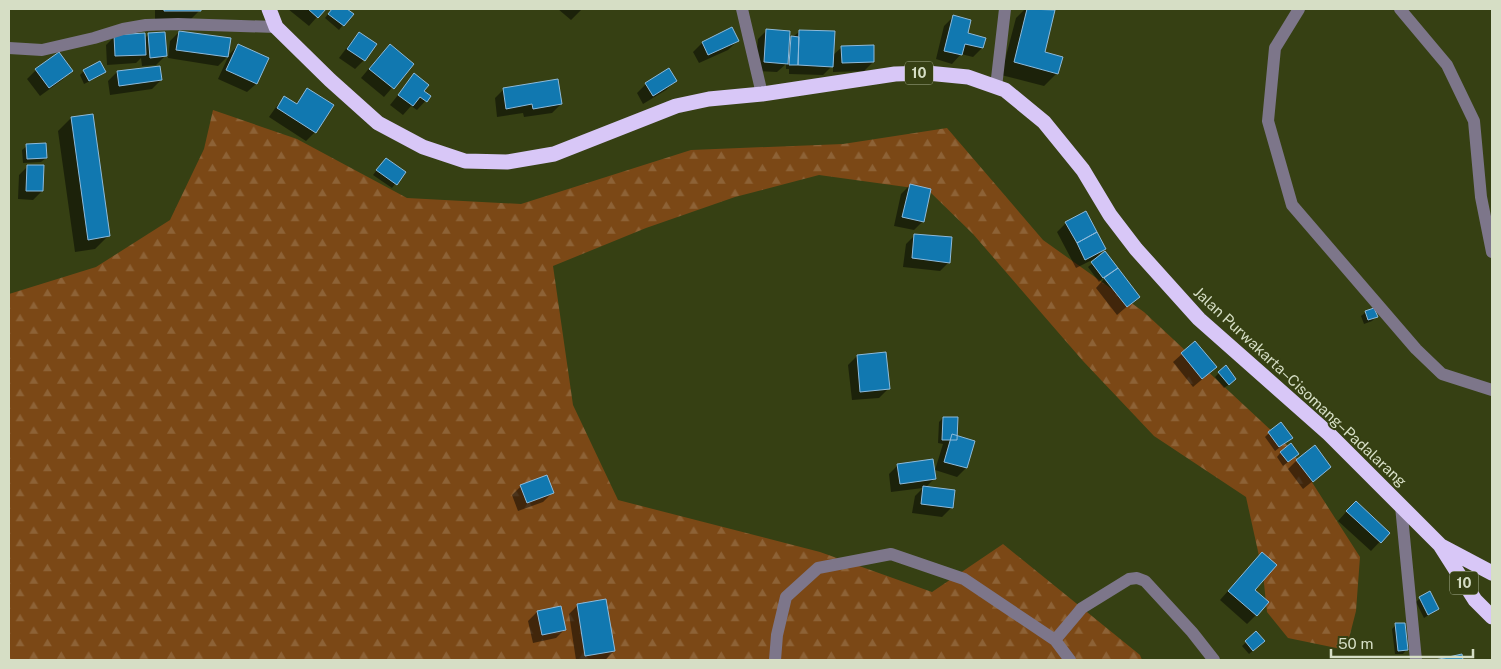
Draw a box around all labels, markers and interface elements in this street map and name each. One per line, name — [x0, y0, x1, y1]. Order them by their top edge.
road number: 10 — [905, 62, 933, 84]
street label: Jalan Purwakarta–Cisomang–Padalarang — [1190, 283, 1410, 490]
road number: 10 — [1450, 572, 1478, 594]
scale bar — [1331, 626, 1474, 658]
text: 50 m — [1338, 635, 1373, 652]

